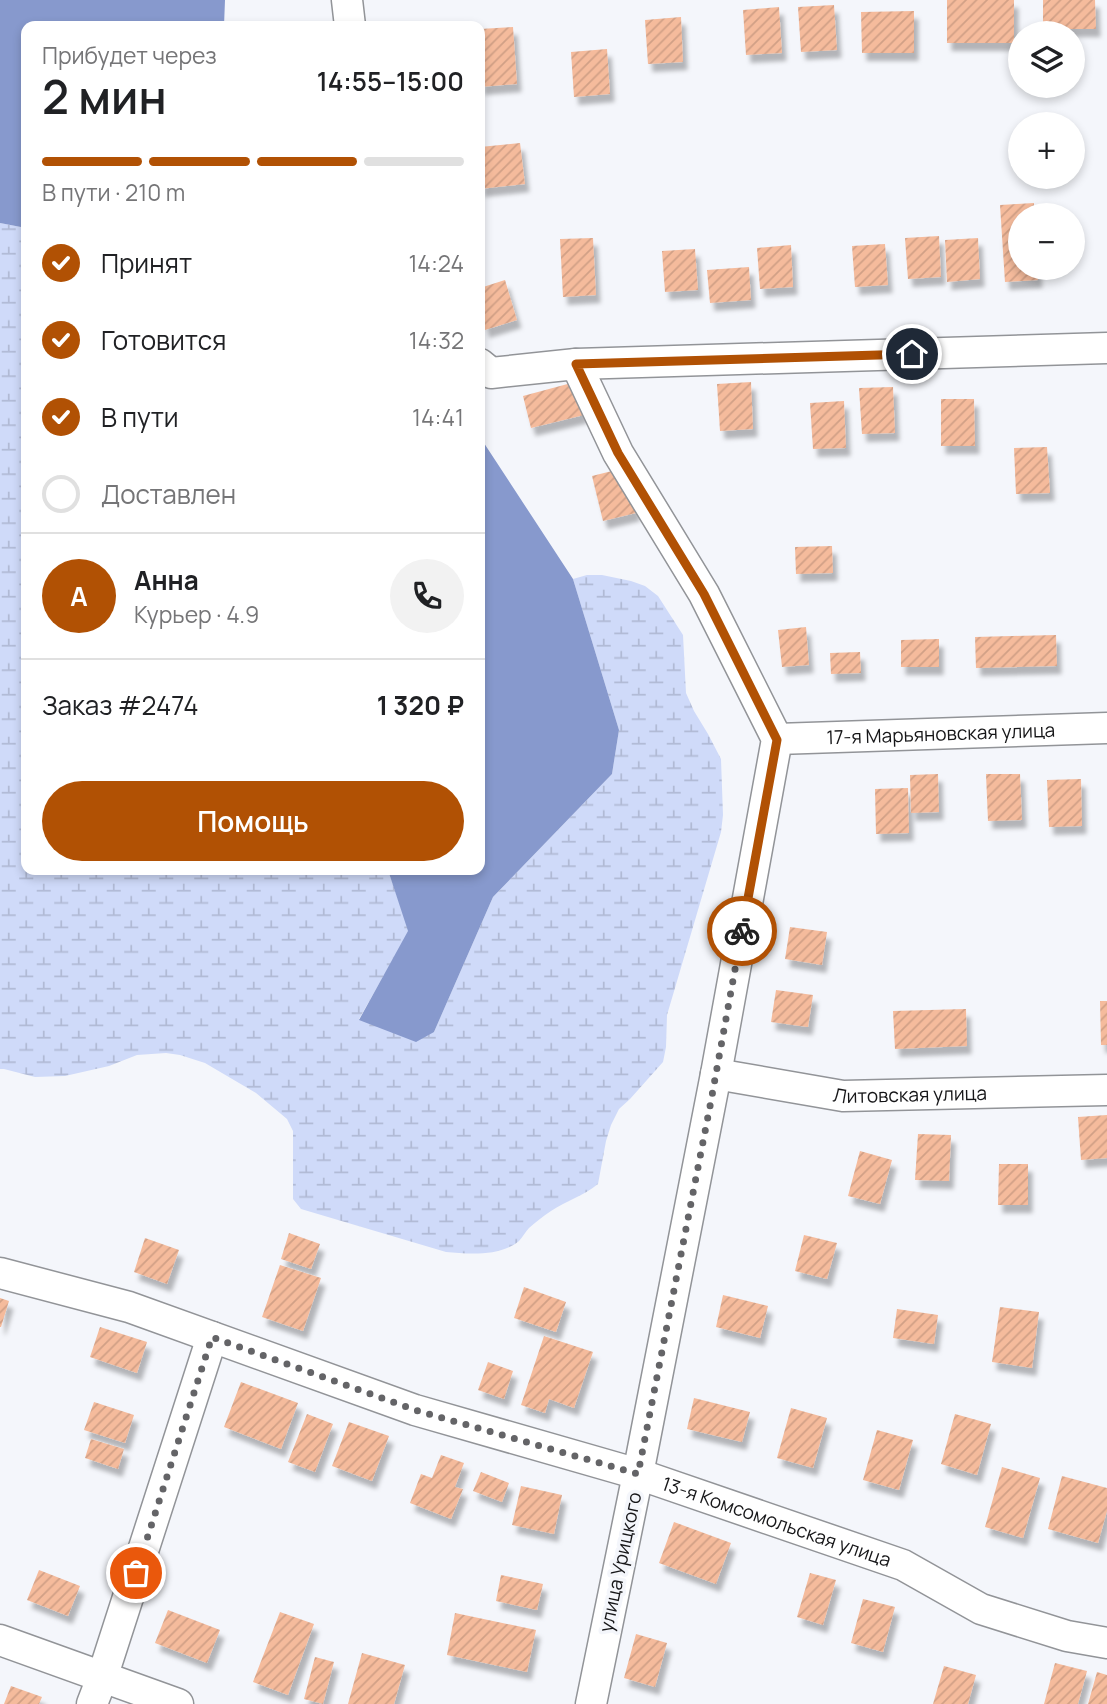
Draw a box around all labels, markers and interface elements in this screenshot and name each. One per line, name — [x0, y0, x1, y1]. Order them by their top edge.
map controls — [1008, 21, 1085, 280]
button: layers — [1008, 21, 1085, 98]
text: Прибудет через — [42, 39, 217, 71]
text: 14:55–15:00 — [317, 63, 464, 99]
text: 2 мин — [42, 65, 167, 128]
button: + — [1008, 112, 1085, 189]
text: В пути · 210 m — [42, 176, 185, 208]
button: − — [1008, 203, 1085, 280]
icon: check — [42, 244, 80, 282]
text: Принят — [101, 245, 192, 281]
text: 14:24 — [408, 247, 464, 279]
icon: check — [42, 321, 80, 359]
text: Готовится — [101, 322, 226, 358]
text: 14:32 — [409, 324, 464, 356]
pin — [882, 324, 942, 384]
icon: home — [893, 335, 931, 373]
icon: check — [42, 398, 80, 436]
text: В пути — [101, 399, 179, 435]
text: 14:41 — [412, 401, 464, 433]
text: Доставлен — [101, 476, 236, 512]
button: phone — [390, 559, 464, 633]
text: Анна — [134, 562, 199, 598]
text: А — [70, 578, 88, 614]
text: Курьер · 4.9 — [134, 598, 259, 630]
text: Заказ #2474 — [42, 687, 199, 723]
text: 1 320 ₽ — [377, 687, 464, 723]
street label: 17-я Марьяновская улица — [826, 717, 1056, 750]
button: Помощь — [42, 781, 464, 861]
courier — [707, 896, 777, 966]
icon: bike — [723, 912, 761, 950]
street label: Литовская улица — [831, 1080, 987, 1109]
street label: 13-я Комсомольская улица — [659, 1470, 895, 1573]
street label: улица Урицкого — [592, 1490, 648, 1634]
pin — [106, 1543, 166, 1603]
icon: bag — [117, 1554, 155, 1592]

